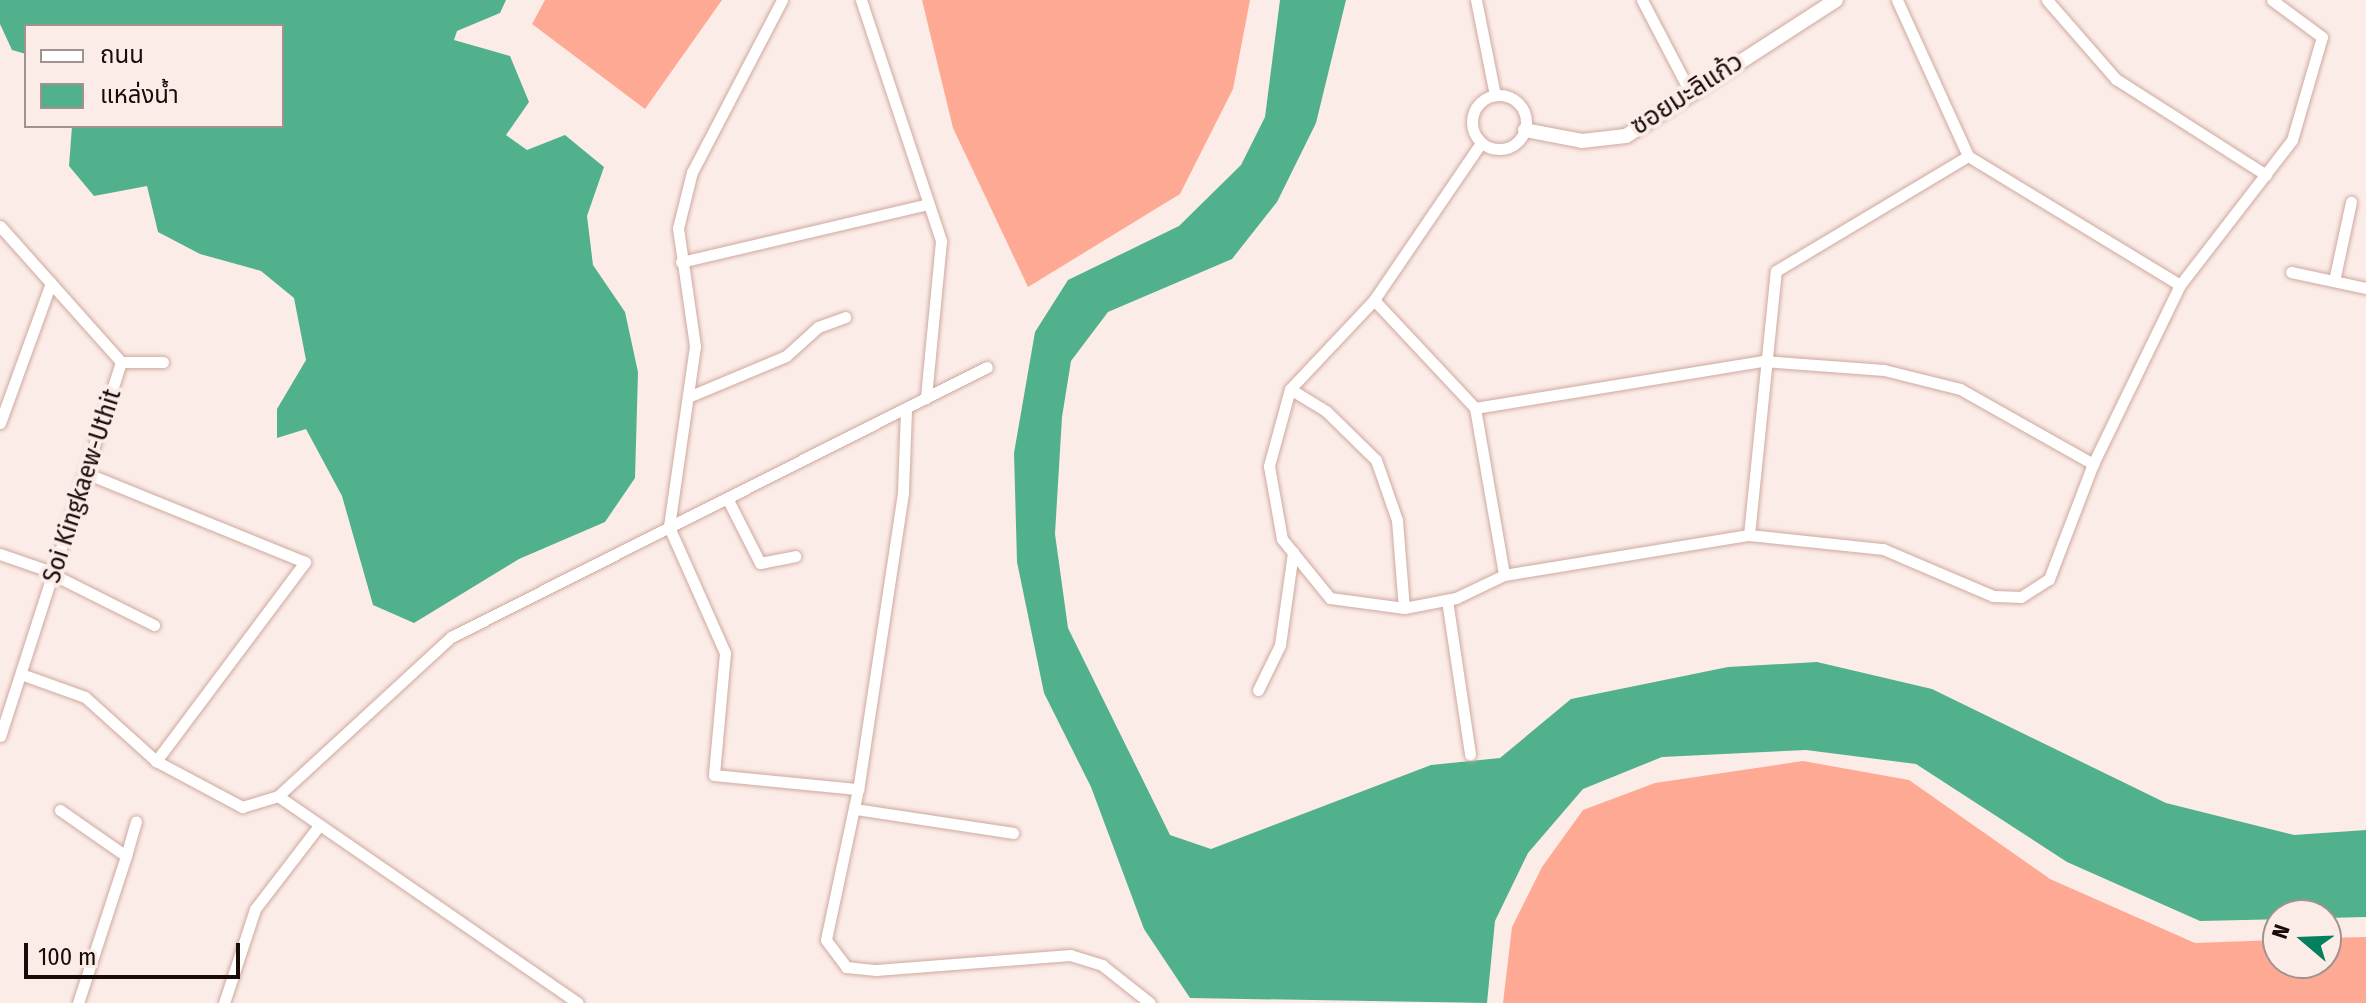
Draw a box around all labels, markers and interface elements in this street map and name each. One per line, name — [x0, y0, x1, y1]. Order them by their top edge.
legend — [24, 24, 284, 128]
text: ถนน — [100, 41, 144, 69]
street label: ซอยมะลิแก้ว — [1625, 46, 1749, 142]
text: แหล่งน้ำ — [100, 81, 179, 109]
street label: Soi Kingkaew-Uthit — [36, 385, 128, 587]
north arrow — [2262, 899, 2342, 979]
text: N — [2266, 921, 2296, 942]
scale bar — [28, 927, 244, 977]
text: 100 m — [38, 943, 96, 971]

